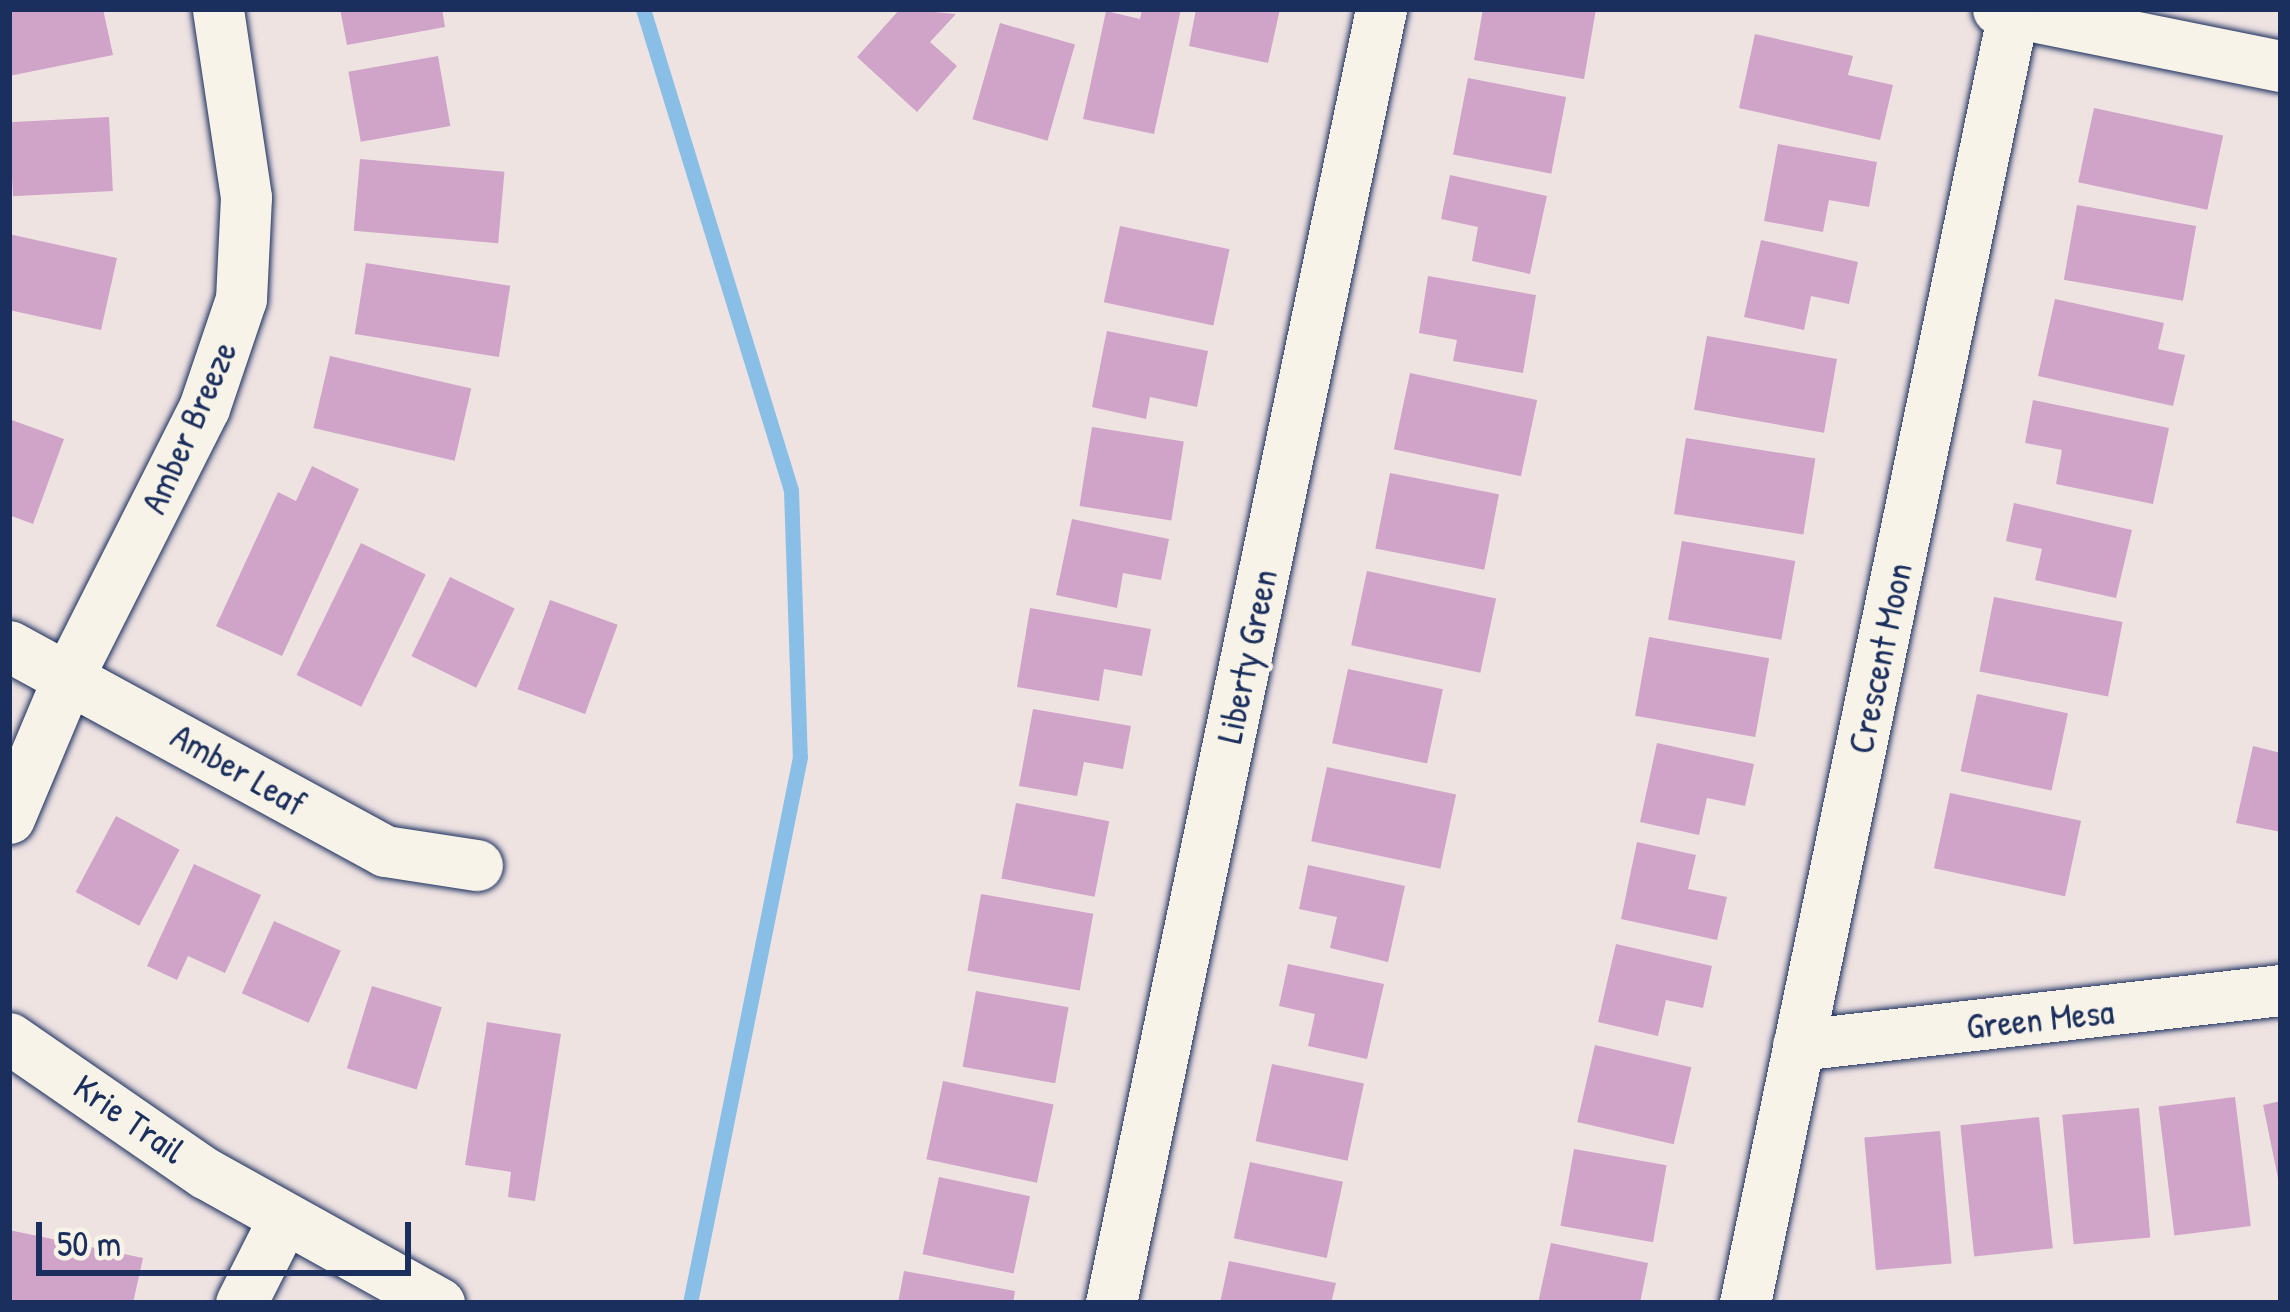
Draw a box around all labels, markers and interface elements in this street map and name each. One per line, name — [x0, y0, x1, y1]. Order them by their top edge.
street label: Amber Breeze — [131, 334, 245, 520]
street label: Crescent Moon — [1838, 559, 1920, 757]
street label: Liberty Green — [1207, 565, 1285, 747]
street label: Amber Leaf — [164, 713, 314, 825]
street label: Green Mesa — [1964, 989, 2116, 1047]
street label: Krie Trail — [66, 1064, 194, 1172]
scale bar — [42, 1198, 417, 1272]
text: 50 m — [57, 1218, 121, 1267]

